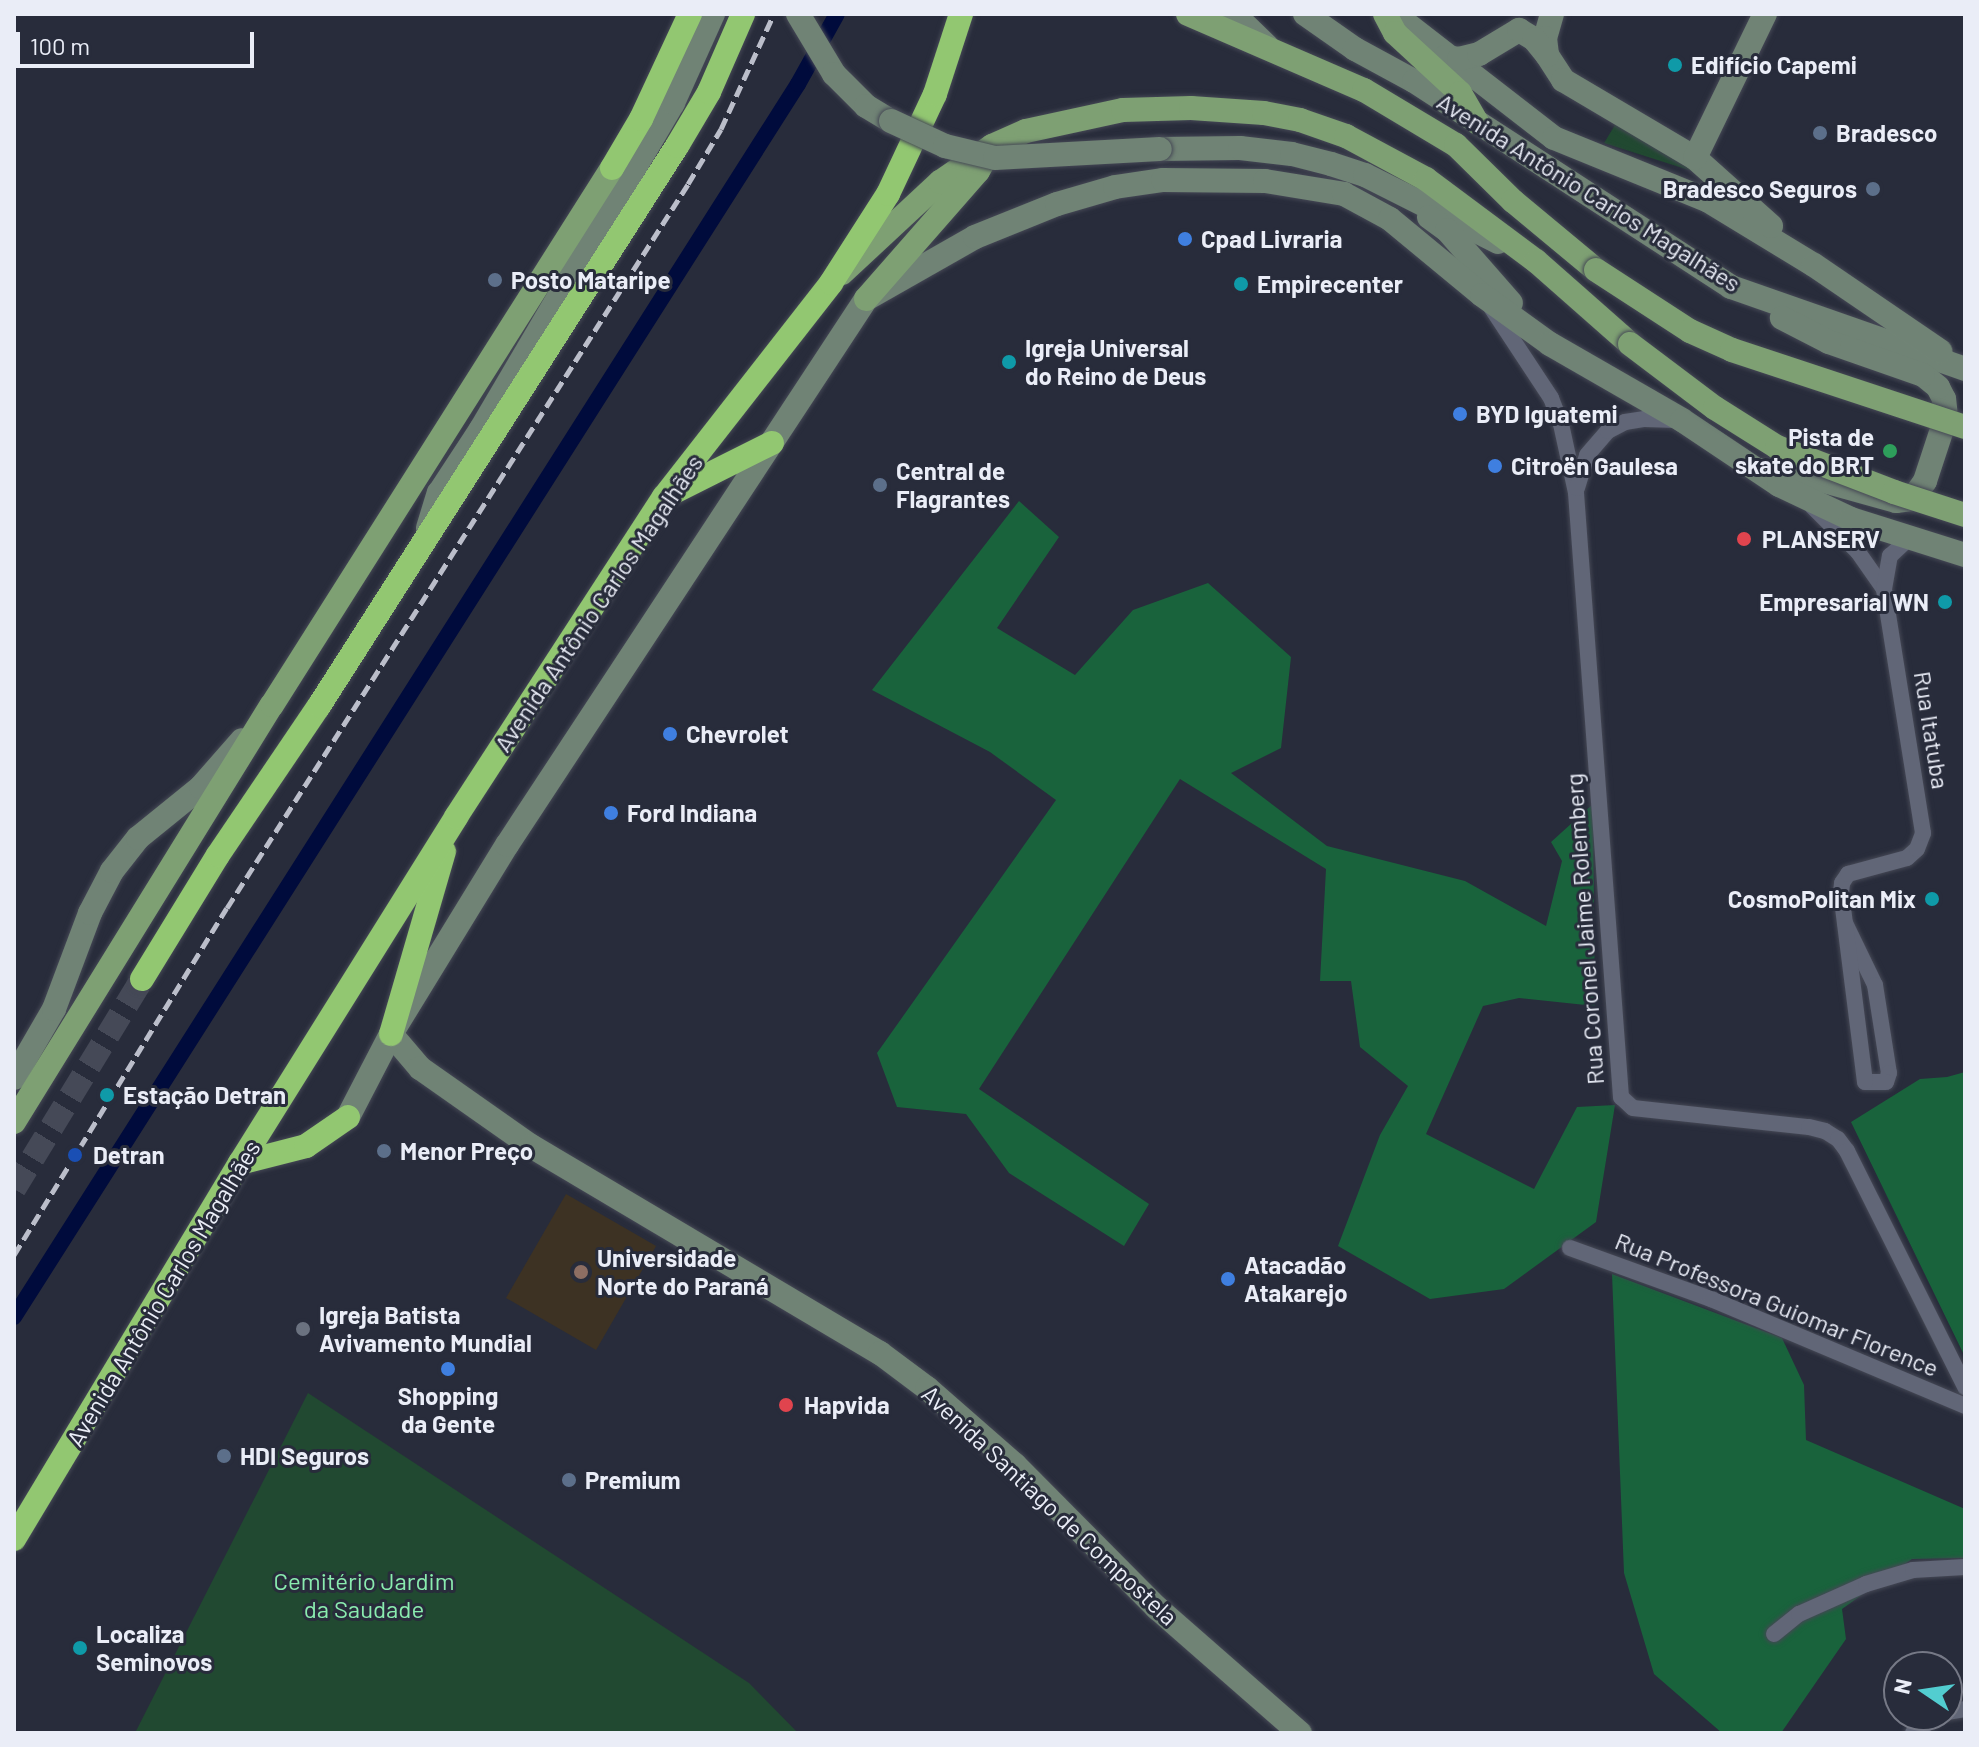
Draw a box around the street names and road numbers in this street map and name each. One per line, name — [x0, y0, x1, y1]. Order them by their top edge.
street label: Avenida Antônio Carlos Magalhães — [1432, 86, 1746, 298]
street label: Avenida Antônio Carlos Magalhães — [488, 449, 708, 757]
street label: Rua Itatuba — [1908, 669, 1956, 791]
street label: Rua Coronel Jaime Rolemberg — [1559, 772, 1609, 1086]
street label: Avenida Antônio Carlos Magalhães — [60, 1135, 266, 1451]
street label: Rua Professora Guiomar Florence — [1611, 1226, 1943, 1382]
street label: Avenida Santiago de Compostela — [916, 1379, 1184, 1631]

